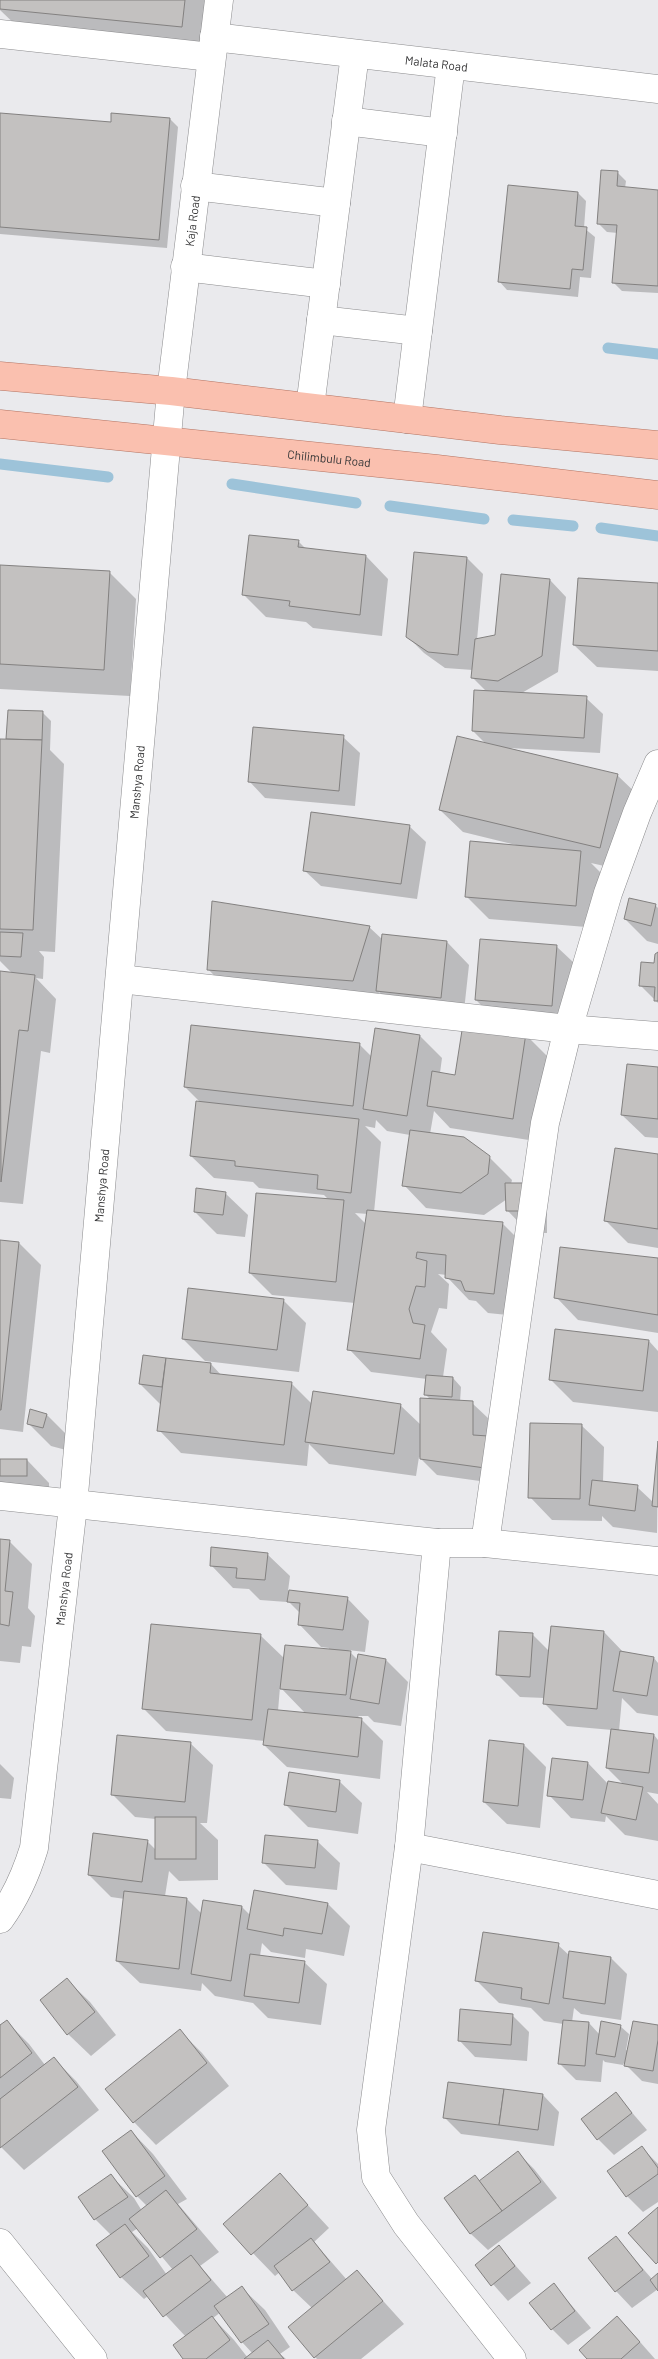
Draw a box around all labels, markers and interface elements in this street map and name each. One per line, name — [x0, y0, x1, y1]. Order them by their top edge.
street label: Malata Road — [404, 52, 469, 74]
street label: Kaja Road — [182, 194, 202, 247]
street label: Chilimbulu Road — [287, 447, 372, 469]
street label: Manshya Road — [126, 745, 147, 819]
street label: Manshya Road — [91, 1148, 111, 1223]
street label: Manshya Road — [52, 1551, 75, 1626]

